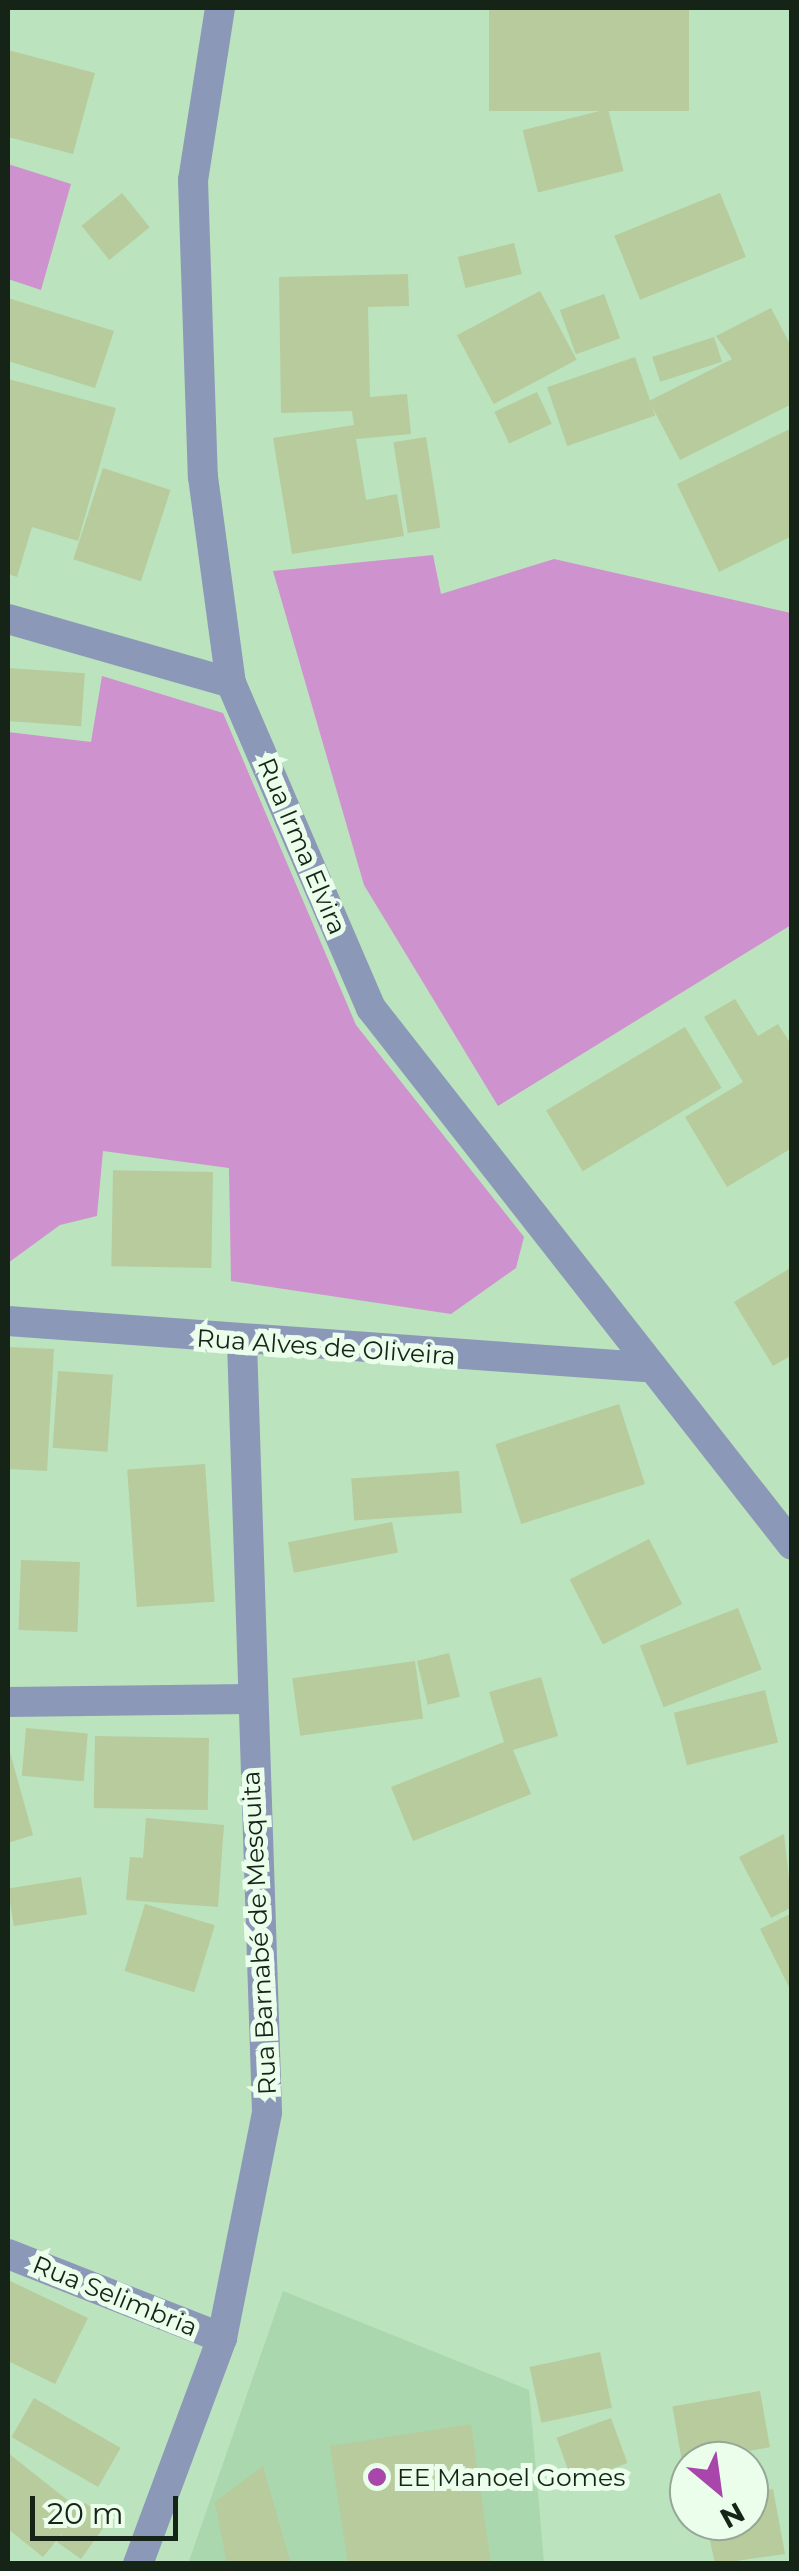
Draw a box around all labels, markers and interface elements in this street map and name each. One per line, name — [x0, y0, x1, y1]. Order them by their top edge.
street label: Rua Irma Elvira — [251, 753, 353, 939]
street label: Rua Alves de Oliveira — [195, 1323, 457, 1371]
street label: Rua Barnabé de Mesquita — [236, 1770, 282, 2096]
street label: Rua Selimbria — [28, 2249, 202, 2343]
north arrow — [669, 2441, 769, 2541]
place label: EE Manoel Gomes — [397, 2462, 625, 2492]
marker: EE Manoel Gomes — [366, 2466, 388, 2488]
scale bar — [35, 2476, 182, 2538]
text: 20 m — [47, 2495, 124, 2532]
text: N — [714, 2495, 751, 2536]

